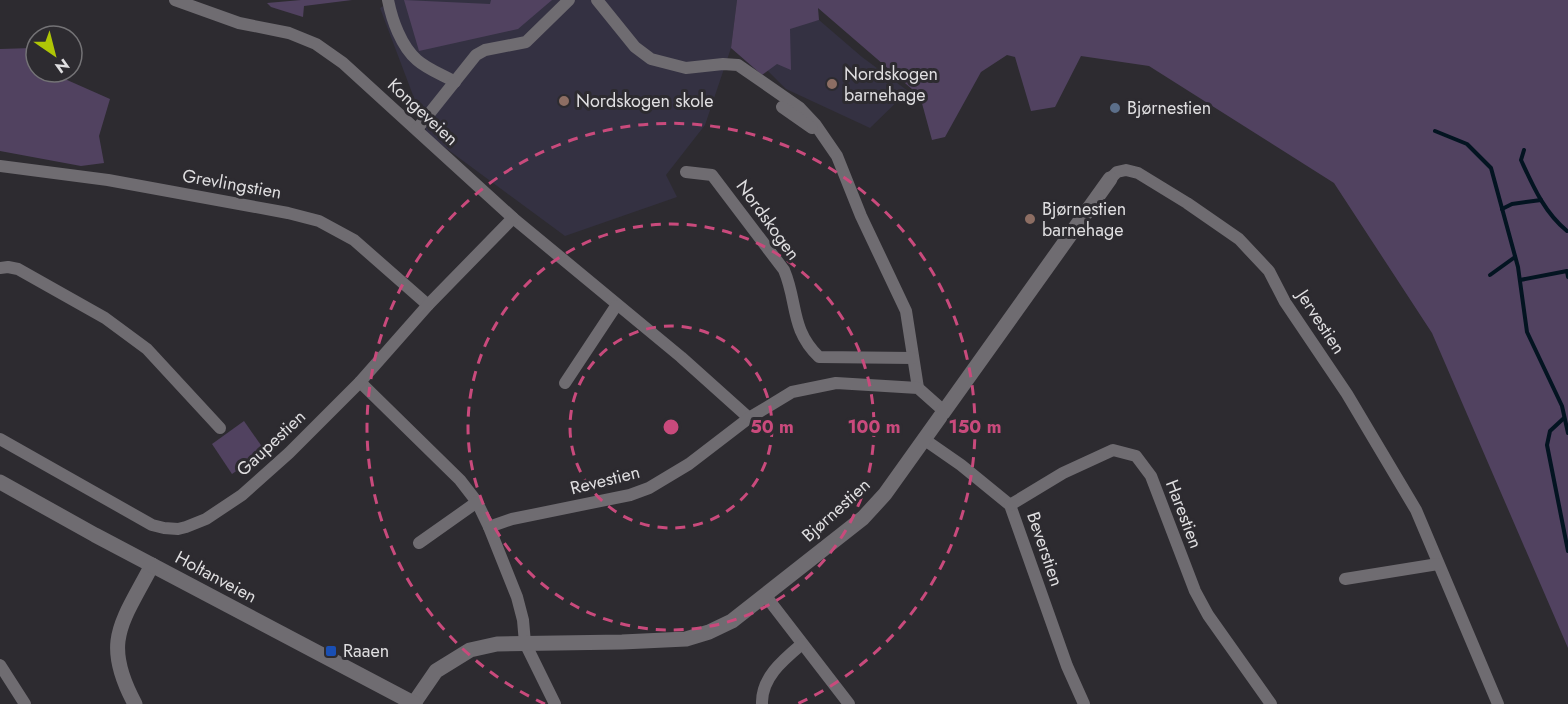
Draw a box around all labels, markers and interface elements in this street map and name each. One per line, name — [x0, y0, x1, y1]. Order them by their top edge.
north arrow — [24, 24, 84, 84]
text: N — [51, 53, 74, 79]
place label: Nordskogen barnehage — [844, 61, 938, 108]
street label: Kongeveien — [382, 72, 464, 152]
marker: Nordskogen barnehage — [825, 77, 839, 91]
place label: Nordskogen skole — [576, 88, 713, 114]
marker: Nordskogen skole — [557, 94, 571, 108]
place label: Bjørnestien — [1127, 95, 1211, 121]
marker: Bjørnestien — [1108, 101, 1122, 115]
street label: Grevlingstien — [180, 162, 284, 206]
street label: Nordskogen — [730, 174, 806, 266]
place label: Bjørnestien barnehage — [1042, 196, 1126, 243]
marker: Bjørnestien barnehage — [1023, 212, 1037, 226]
street label: Jervestien — [1289, 283, 1352, 359]
street label: Gaupestien — [230, 404, 312, 482]
text: 50 m — [750, 414, 794, 440]
text: 100 m — [847, 414, 901, 440]
text: 150 m — [949, 414, 1001, 440]
centre of rings — [661, 417, 681, 437]
street label: Revestien — [567, 459, 643, 501]
street label: Bjørnestien — [796, 472, 876, 548]
street label: Harestien — [1159, 476, 1209, 552]
street label: Beverstien — [1020, 508, 1070, 590]
street label: Holtanveien — [170, 545, 262, 609]
place label: Raaen — [343, 638, 389, 664]
marker: Raaen — [324, 644, 338, 658]

